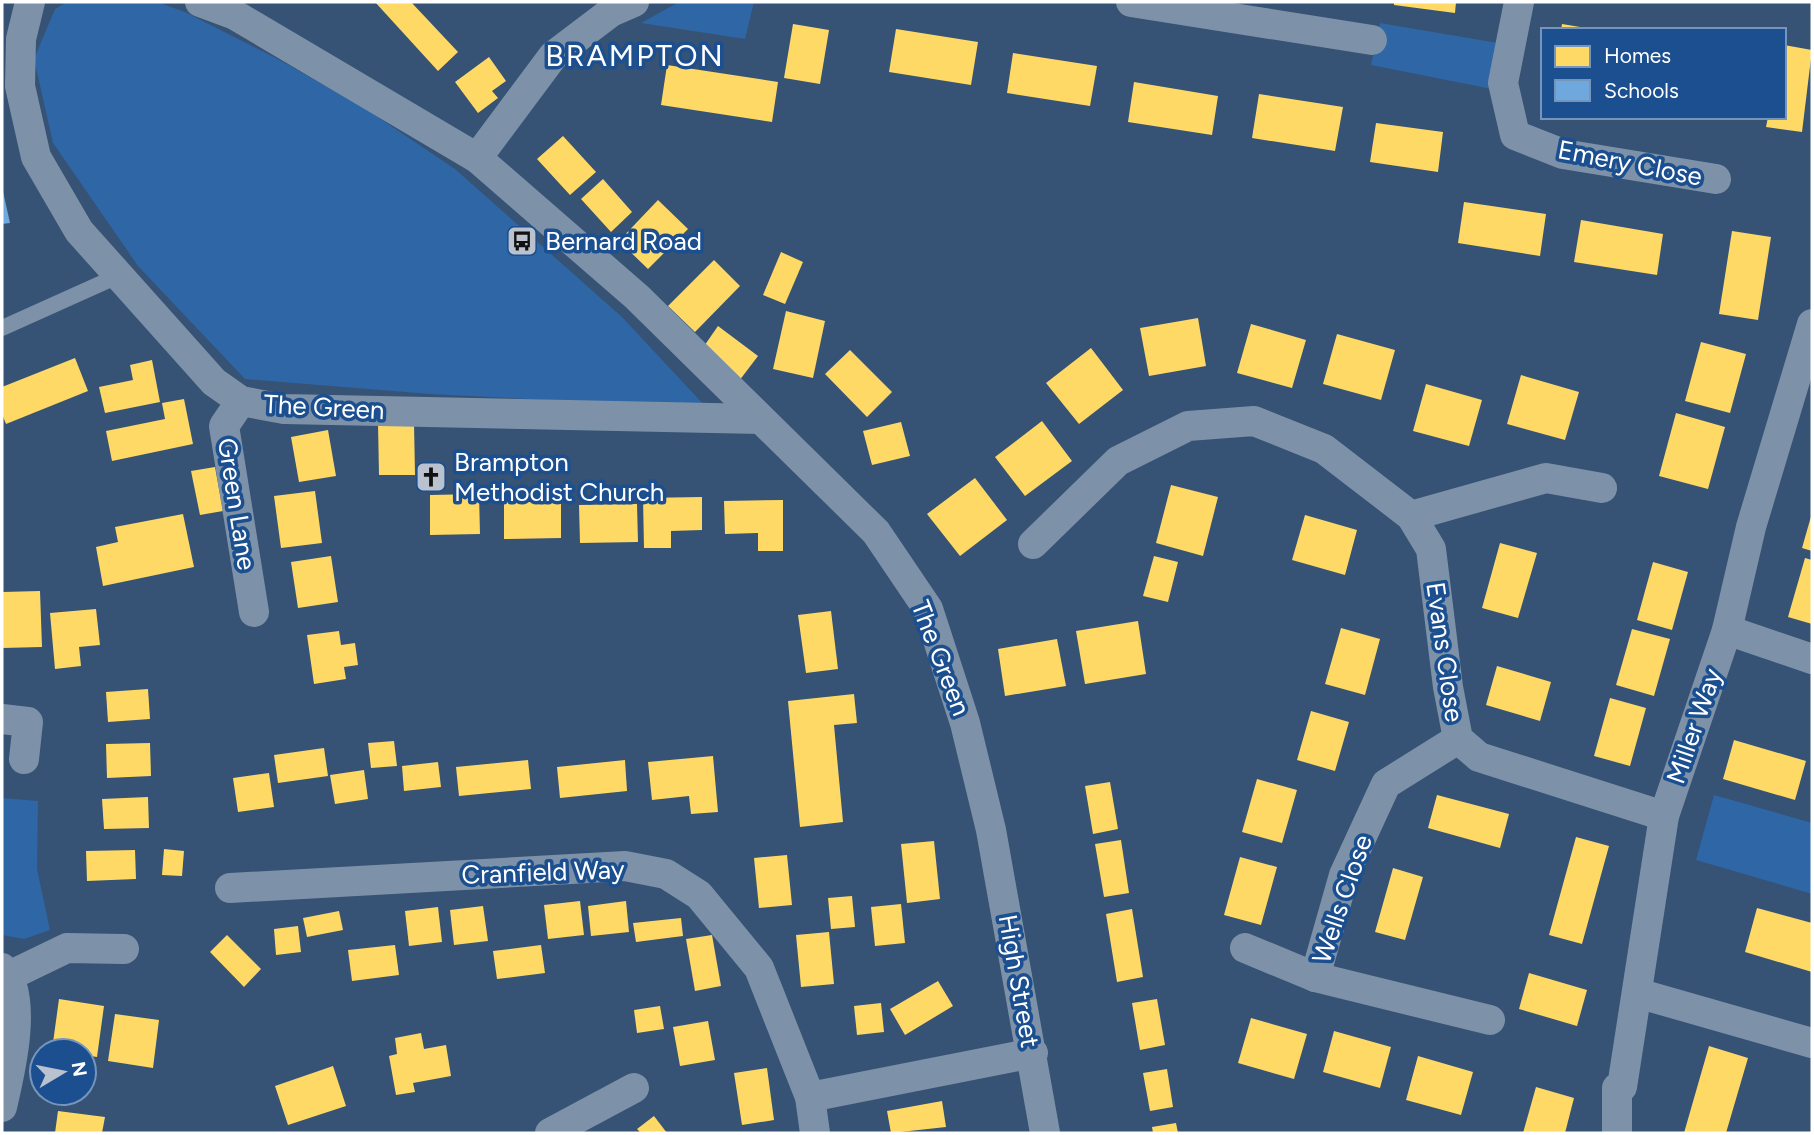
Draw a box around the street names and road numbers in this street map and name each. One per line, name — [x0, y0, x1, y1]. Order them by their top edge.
street label: Emery Close — [1555, 133, 1705, 193]
street label: The Green — [263, 388, 385, 426]
street label: Green Lane — [211, 436, 263, 572]
street label: Evans Close — [1419, 580, 1471, 724]
street label: The Green — [904, 596, 978, 720]
street label: Miller Way — [1659, 664, 1729, 788]
street label: Wells Close — [1305, 830, 1379, 968]
street label: Cranfield Way — [461, 853, 625, 891]
street label: High Street — [992, 912, 1046, 1050]

